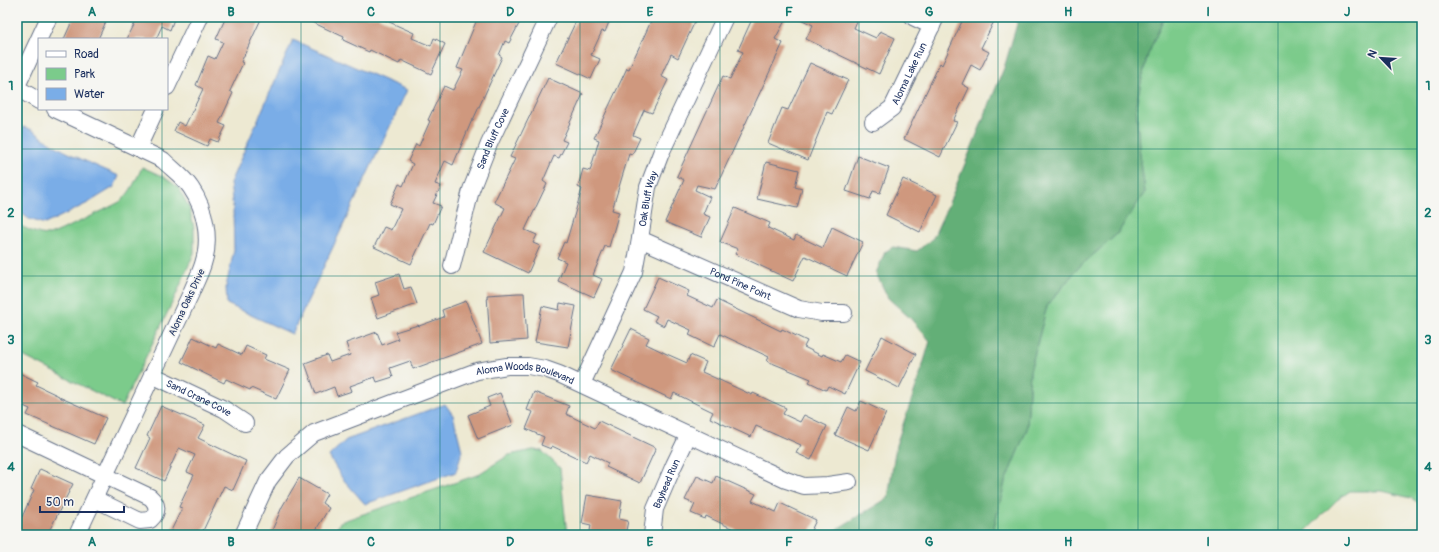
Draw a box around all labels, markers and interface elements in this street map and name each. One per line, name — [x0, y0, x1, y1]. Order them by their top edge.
text: A — [88, 4, 97, 20]
text: B — [227, 4, 235, 20]
text: C — [367, 4, 375, 20]
text: D — [506, 4, 514, 20]
text: E — [647, 4, 654, 20]
text: F — [785, 4, 793, 20]
text: G — [925, 4, 934, 20]
text: H — [1064, 4, 1072, 20]
text: I — [1206, 4, 1210, 20]
text: J — [1344, 4, 1350, 20]
legend — [38, 38, 168, 110]
north arrow — [1361, 38, 1401, 78]
street label: Aloma Lake Run — [889, 40, 930, 107]
text: Road — [74, 47, 99, 62]
text: N — [1365, 47, 1380, 60]
text: Park — [74, 67, 95, 82]
text: 1 — [8, 78, 14, 94]
text: 1 — [1425, 78, 1431, 94]
text: Water — [74, 87, 105, 102]
street label: Sand Bluff Cove — [475, 106, 512, 171]
street label: Oak Bluff Way — [637, 169, 661, 228]
text: 2 — [7, 205, 15, 221]
text: 2 — [1424, 205, 1432, 221]
street label: Pond Pine Point — [708, 265, 774, 303]
street label: Aloma Oaks Drive — [166, 267, 208, 338]
text: 3 — [7, 332, 15, 348]
text: 3 — [1424, 332, 1432, 348]
street label: Aloma Woods Boulevard — [475, 361, 576, 387]
street label: Sand Crane Cove — [164, 378, 233, 419]
street label: Bayhead Run — [651, 457, 683, 510]
text: 4 — [7, 459, 15, 475]
text: 4 — [1424, 459, 1432, 475]
scale bar — [40, 488, 124, 514]
text: 50 m — [46, 495, 74, 510]
text: A — [88, 534, 97, 550]
text: B — [227, 534, 235, 550]
text: C — [367, 534, 375, 550]
text: D — [506, 534, 514, 550]
text: E — [647, 534, 654, 550]
text: F — [785, 534, 793, 550]
text: G — [925, 534, 934, 550]
text: H — [1064, 534, 1072, 550]
text: I — [1206, 534, 1210, 550]
text: J — [1344, 534, 1350, 550]

